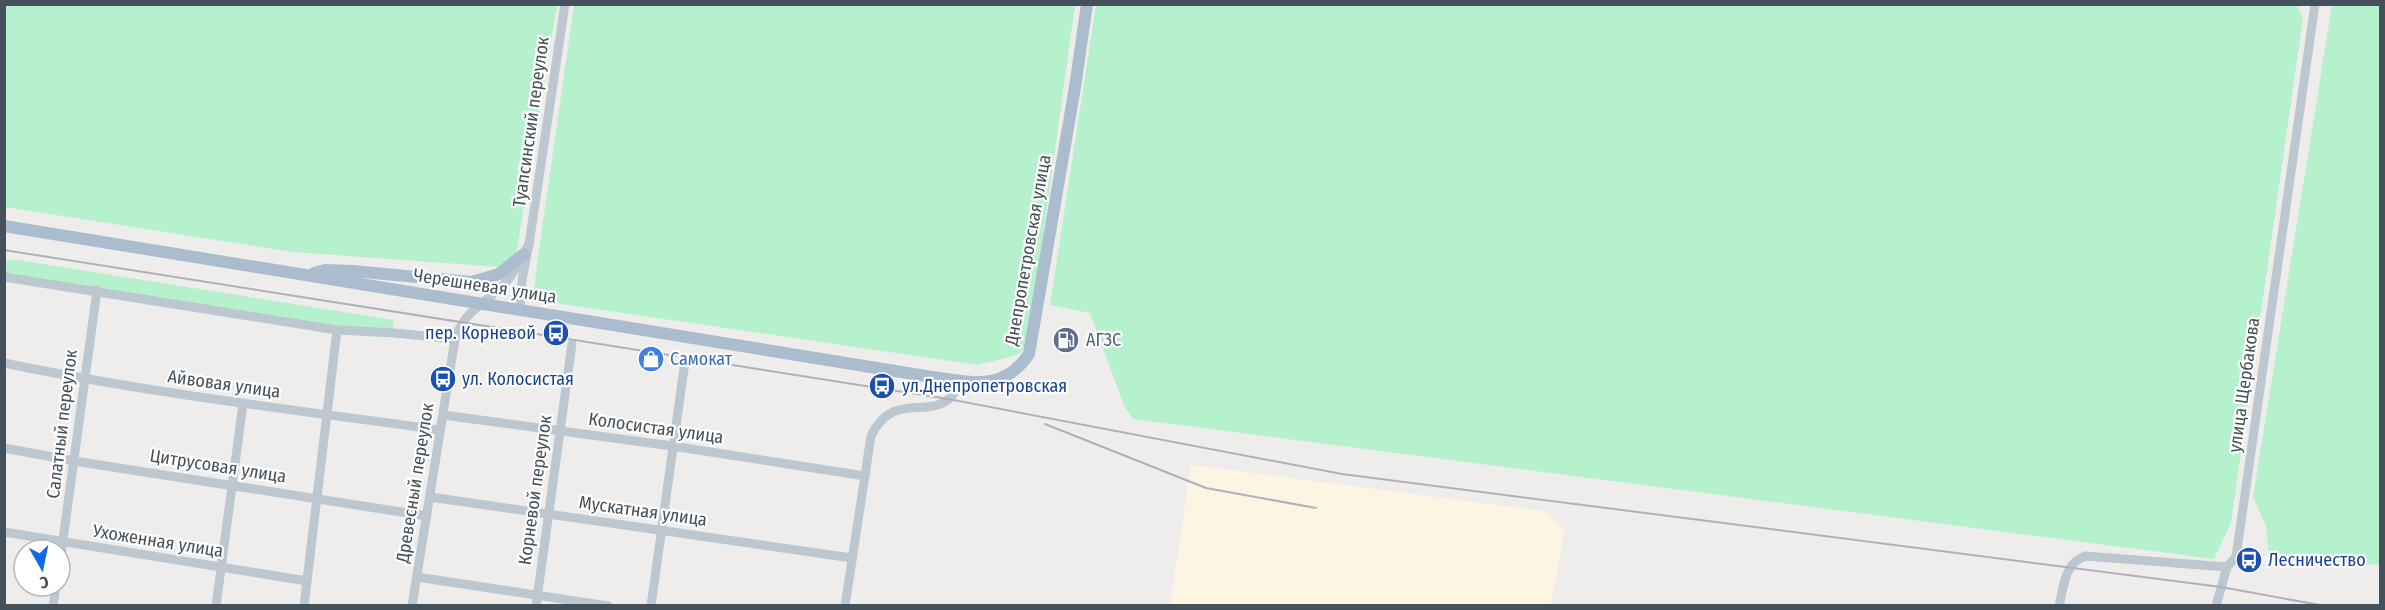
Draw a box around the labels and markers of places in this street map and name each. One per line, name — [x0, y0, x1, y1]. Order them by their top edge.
bus stop icon: пер. Корневой — [541, 318, 571, 348]
place label: пер. Корневой — [425, 322, 536, 344]
fuel station icon: АГЗС — [1051, 325, 1081, 355]
place label: АГЗС — [1086, 329, 1121, 351]
shop icon: Самокат — [636, 344, 666, 374]
place label: Самокат — [670, 348, 733, 370]
bus stop icon: ул. Колосистая — [428, 364, 458, 394]
place label: ул. Колосистая — [462, 368, 574, 390]
bus stop icon: ул.Днепропетровская — [867, 371, 897, 401]
place label: ул.Днепропетровская — [902, 375, 1067, 397]
bus stop icon: Лесничество — [2234, 545, 2264, 575]
place label: Лесничество — [2268, 549, 2366, 571]

